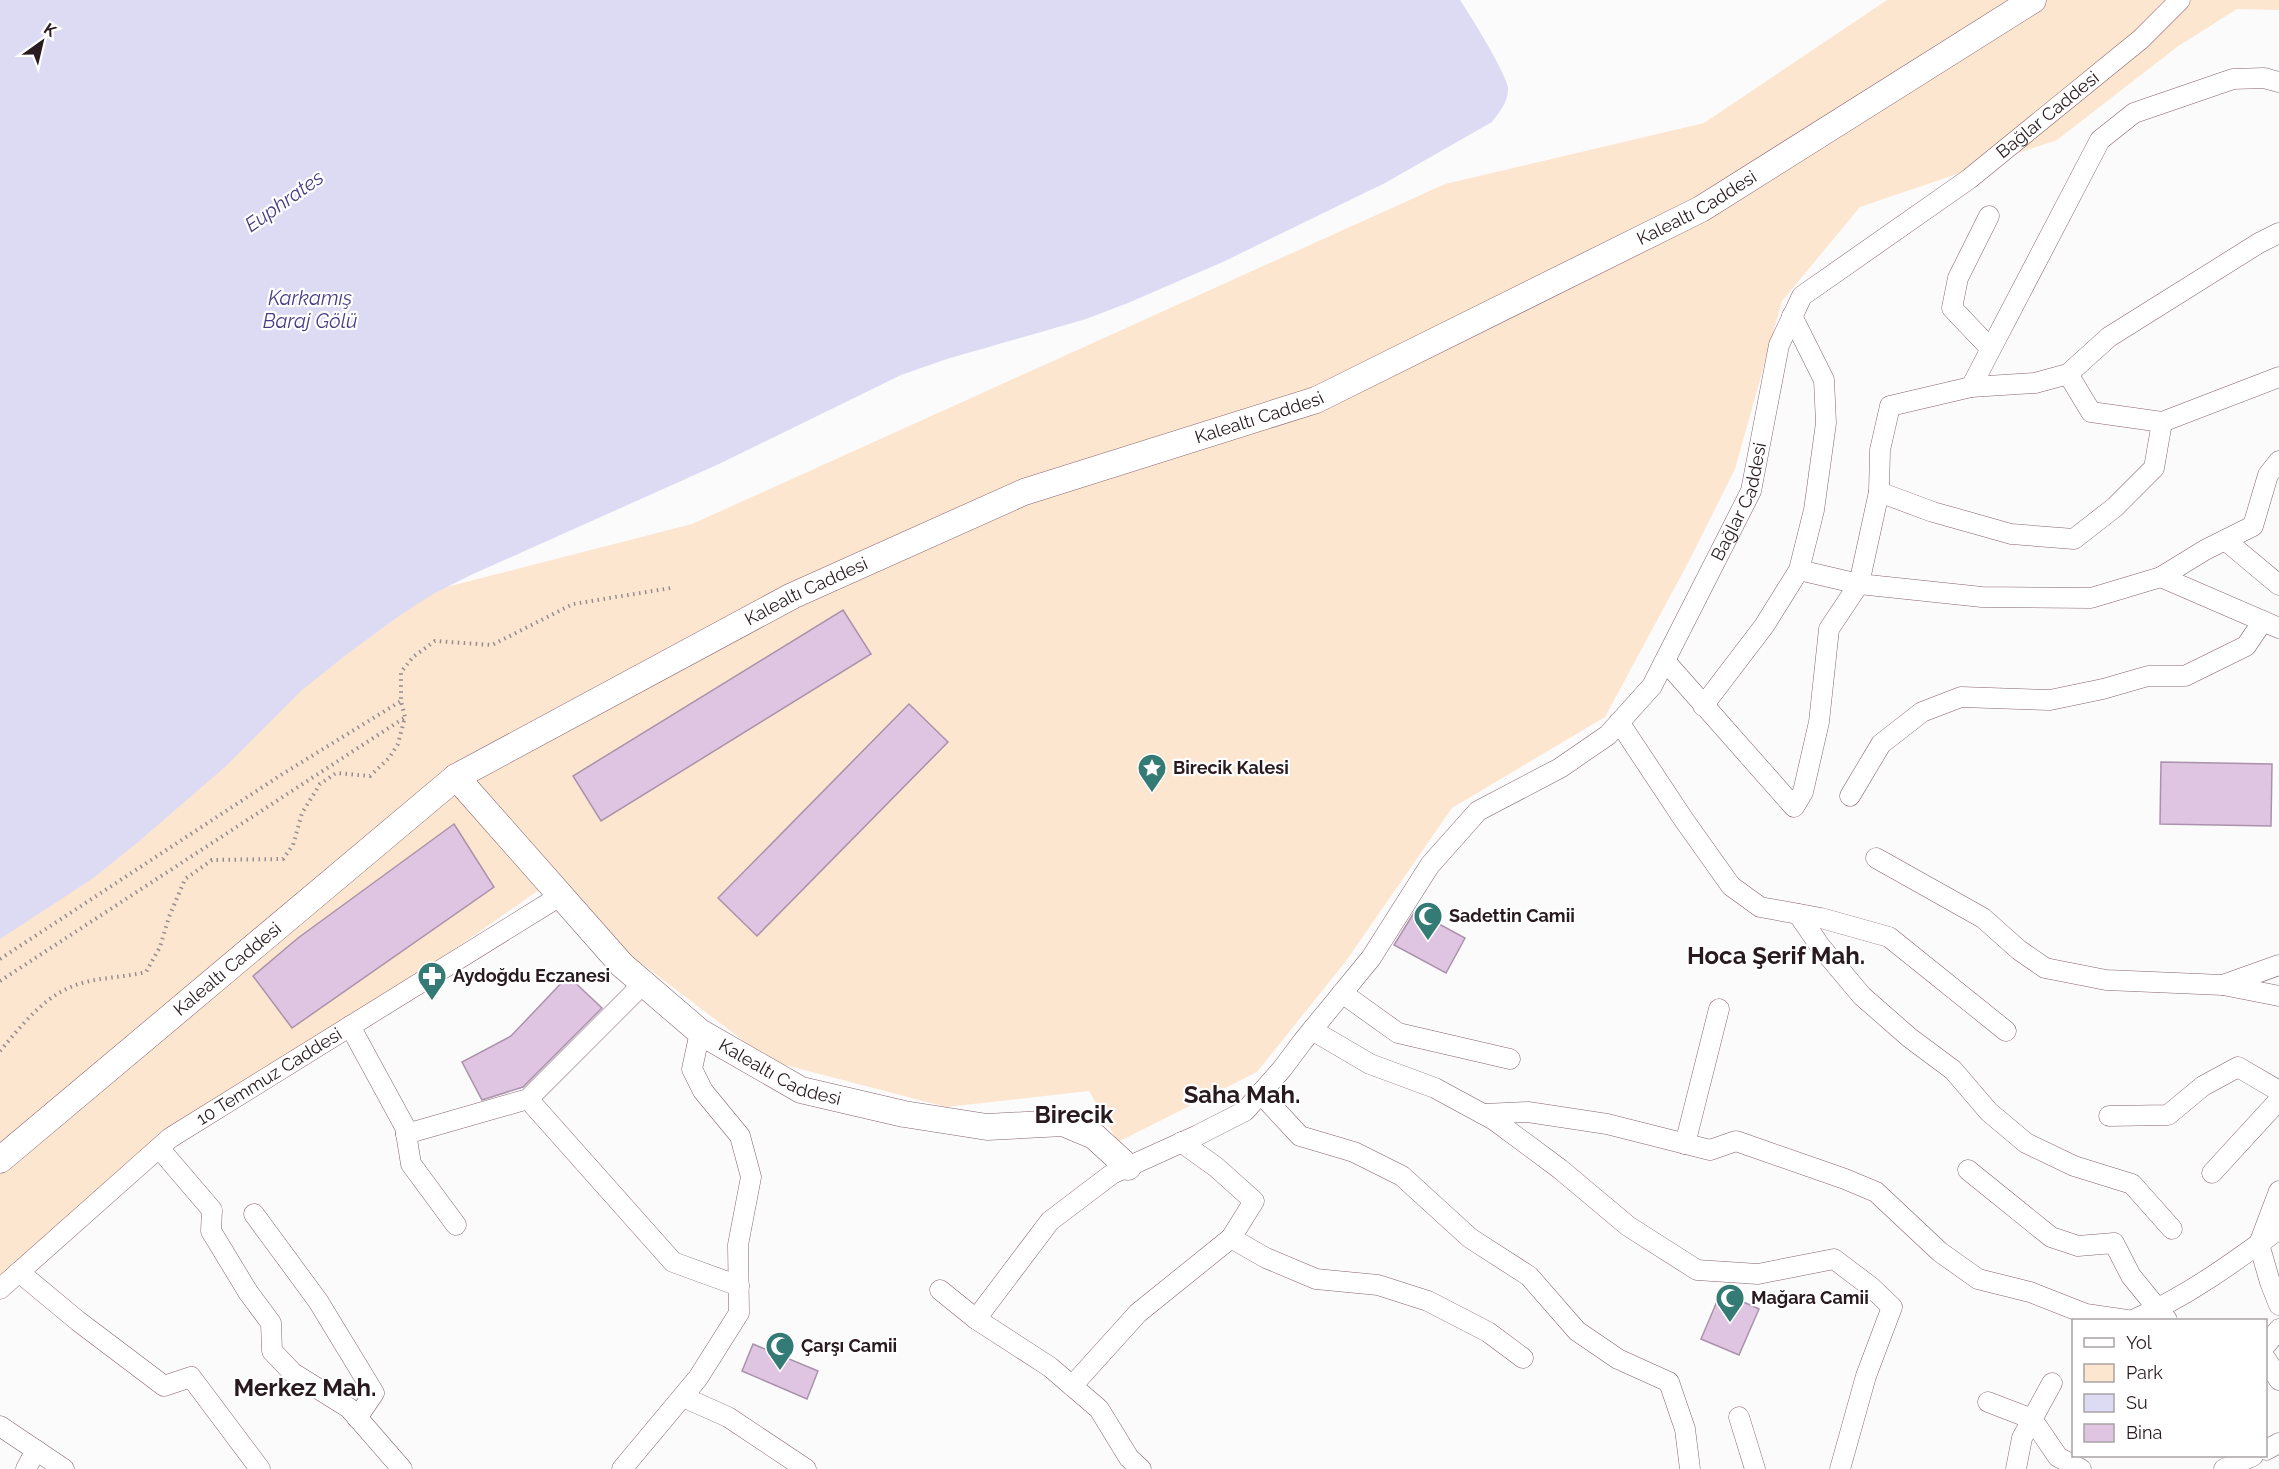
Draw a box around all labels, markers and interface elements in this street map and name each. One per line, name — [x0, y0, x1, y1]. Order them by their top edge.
north arrow — [12, 12, 72, 72]
text: K — [40, 19, 60, 41]
street label: Bağlar Caddesi — [1992, 67, 2103, 162]
water label: Euphrates — [240, 165, 329, 237]
street label: Kalealtı Caddesi — [1633, 166, 1760, 249]
water label: Karkamış Baraj Gölü — [263, 286, 357, 333]
street label: Kalealtı Caddesi — [1192, 387, 1327, 448]
street label: Bağlar Caddesi — [1706, 441, 1770, 564]
street label: Kalealtı Caddesi — [741, 552, 871, 630]
place icon: Birecik Kalesi — [1136, 752, 1168, 794]
place label: Birecik Kalesi — [1173, 757, 1289, 778]
mosque icon: Sadettin Camii — [1412, 900, 1444, 942]
place label: Sadettin Camii — [1449, 905, 1575, 926]
street label: Kalealtı Caddesi — [169, 917, 285, 1020]
district label: Hoca Şerif Mah. — [1687, 941, 1865, 970]
pharmacy icon: Aydoğdu Eczanesi — [416, 960, 448, 1002]
place label: Aydoğdu Eczanesi — [453, 965, 610, 986]
street label: 10 Temmuz Caddesi — [192, 1023, 345, 1129]
street label: Kalealtı Caddesi — [715, 1034, 843, 1109]
district label: Saha Mah. — [1184, 1080, 1300, 1109]
district label: Birecik — [1035, 1100, 1114, 1129]
mosque icon: Mağara Camii — [1714, 1282, 1746, 1324]
place label: Mağara Camii — [1751, 1287, 1869, 1308]
legend — [2072, 1319, 2267, 1457]
mosque icon: Çarşı Camii — [764, 1330, 796, 1372]
text: Yol — [2126, 1332, 2152, 1353]
place label: Çarşı Camii — [801, 1335, 897, 1356]
text: Park — [2126, 1362, 2163, 1383]
district label: Merkez Mah. — [233, 1373, 377, 1402]
text: Su — [2126, 1392, 2148, 1413]
text: Bina — [2126, 1422, 2162, 1443]

